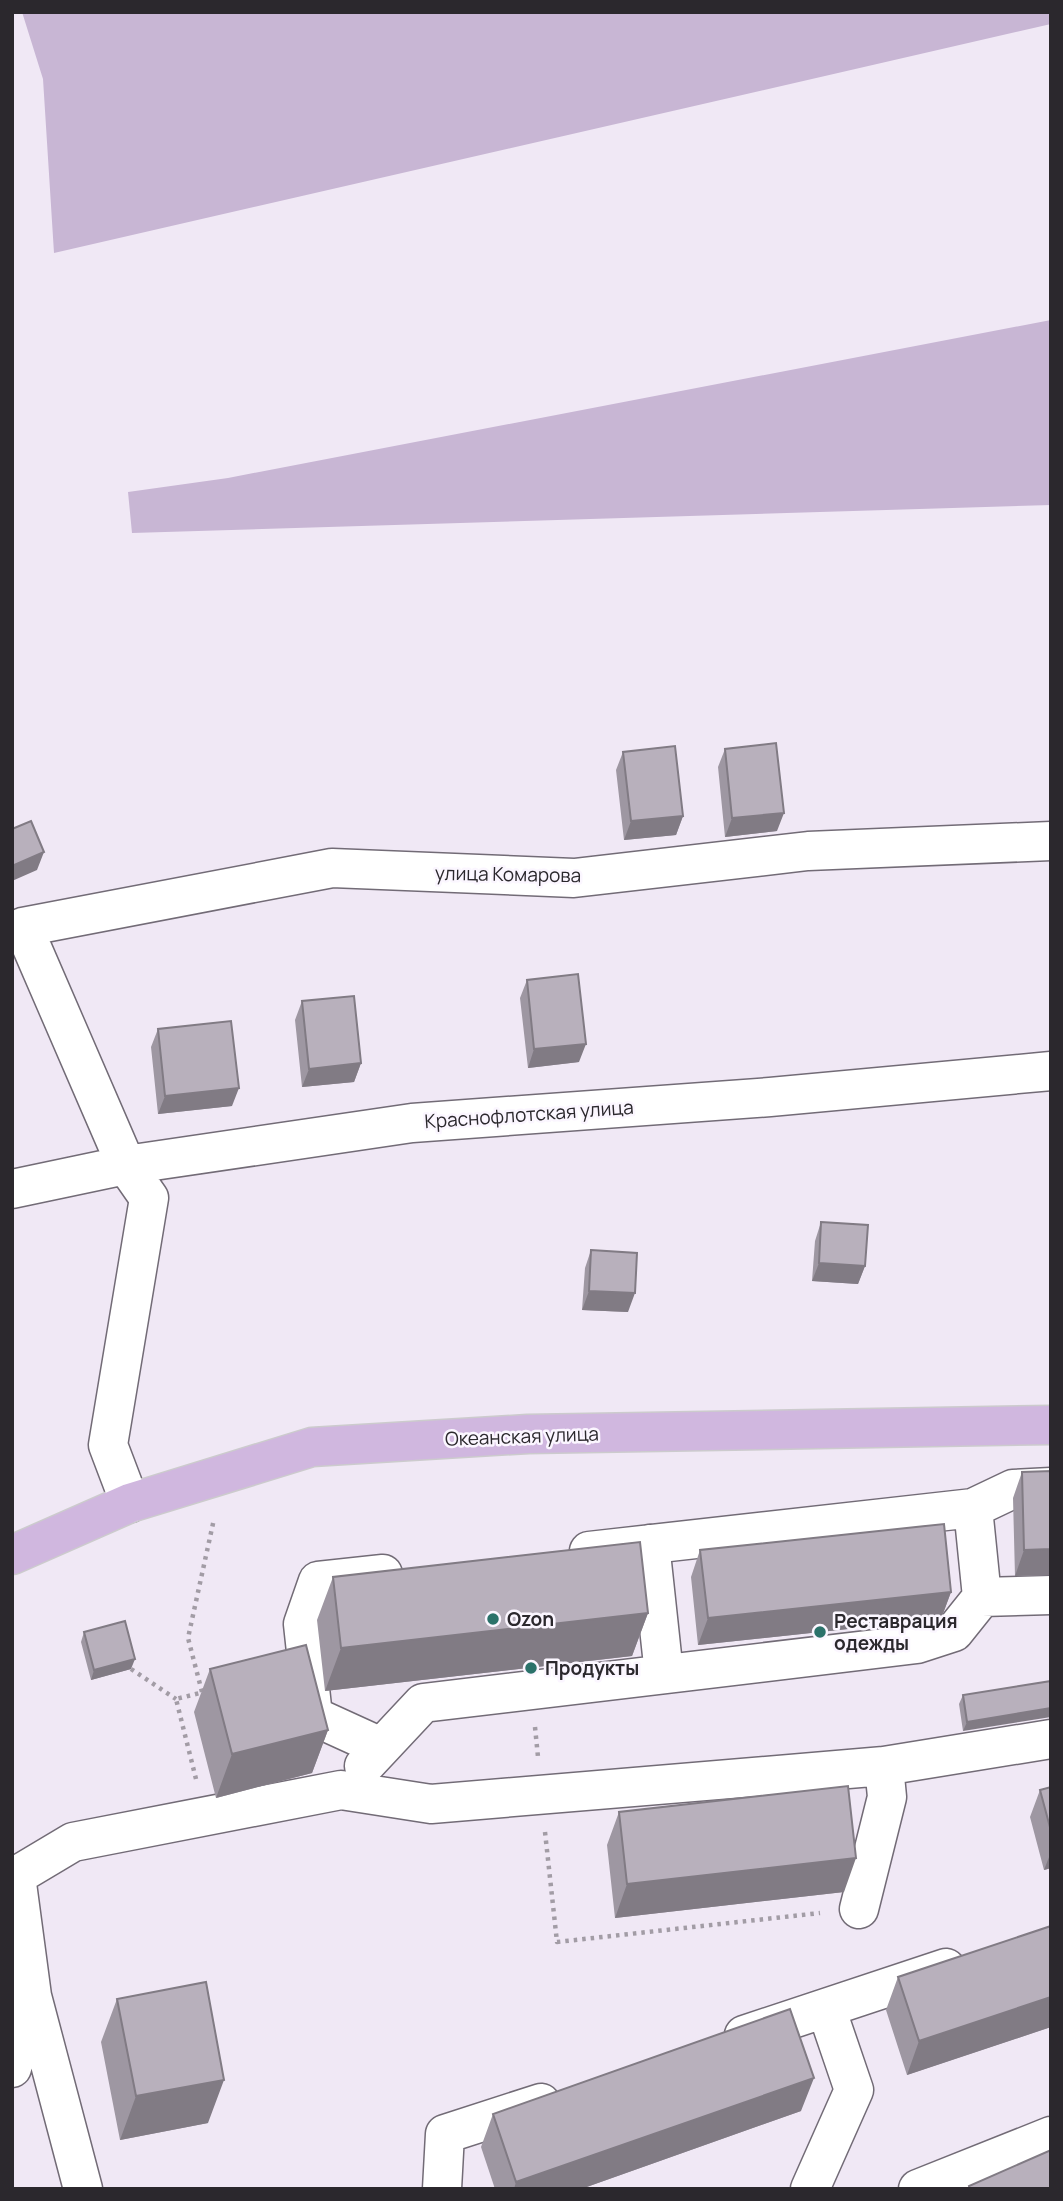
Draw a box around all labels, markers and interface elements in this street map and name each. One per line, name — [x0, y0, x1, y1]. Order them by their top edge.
street label: улица Комарова — [435, 860, 581, 888]
street label: Краснофлотская улица — [424, 1094, 634, 1134]
street label: Океанская улица — [445, 1420, 599, 1452]
place label: Ozon — [507, 1606, 554, 1632]
place label: Реставрация одежды — [834, 1608, 958, 1656]
marker: Ozon — [485, 1611, 501, 1627]
marker: Реставрация одежды — [812, 1624, 828, 1640]
place label: Продукты — [545, 1655, 639, 1681]
marker: Продукты — [523, 1660, 539, 1676]

